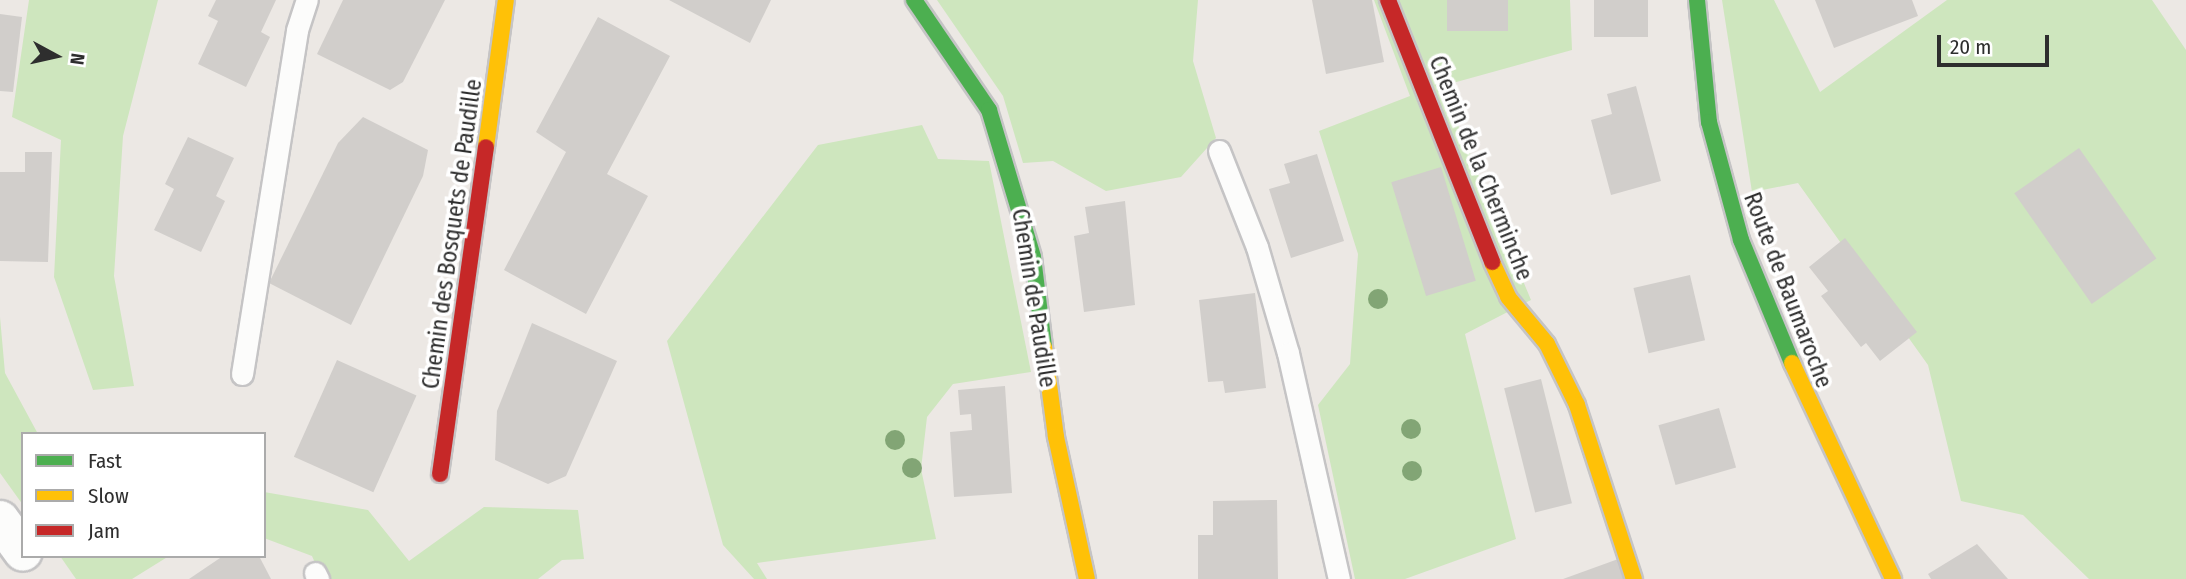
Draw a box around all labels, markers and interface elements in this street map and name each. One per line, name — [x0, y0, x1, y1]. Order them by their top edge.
north arrow — [21, 21, 91, 91]
scale bar — [1941, 21, 2053, 65]
text: 20 m — [1950, 34, 1991, 60]
text: N — [65, 52, 89, 66]
street label: Chemin de la Cherminche — [1423, 52, 1539, 284]
street label: Chemin des Bosquets de Paudille — [417, 77, 487, 391]
street label: Route de Baumaroche — [1738, 188, 1838, 392]
street label: Chemin de Paudille — [1006, 207, 1062, 389]
legend — [21, 432, 266, 558]
text: Fast — [88, 448, 122, 474]
text: Slow — [88, 483, 129, 509]
text: Jam — [88, 518, 120, 544]

